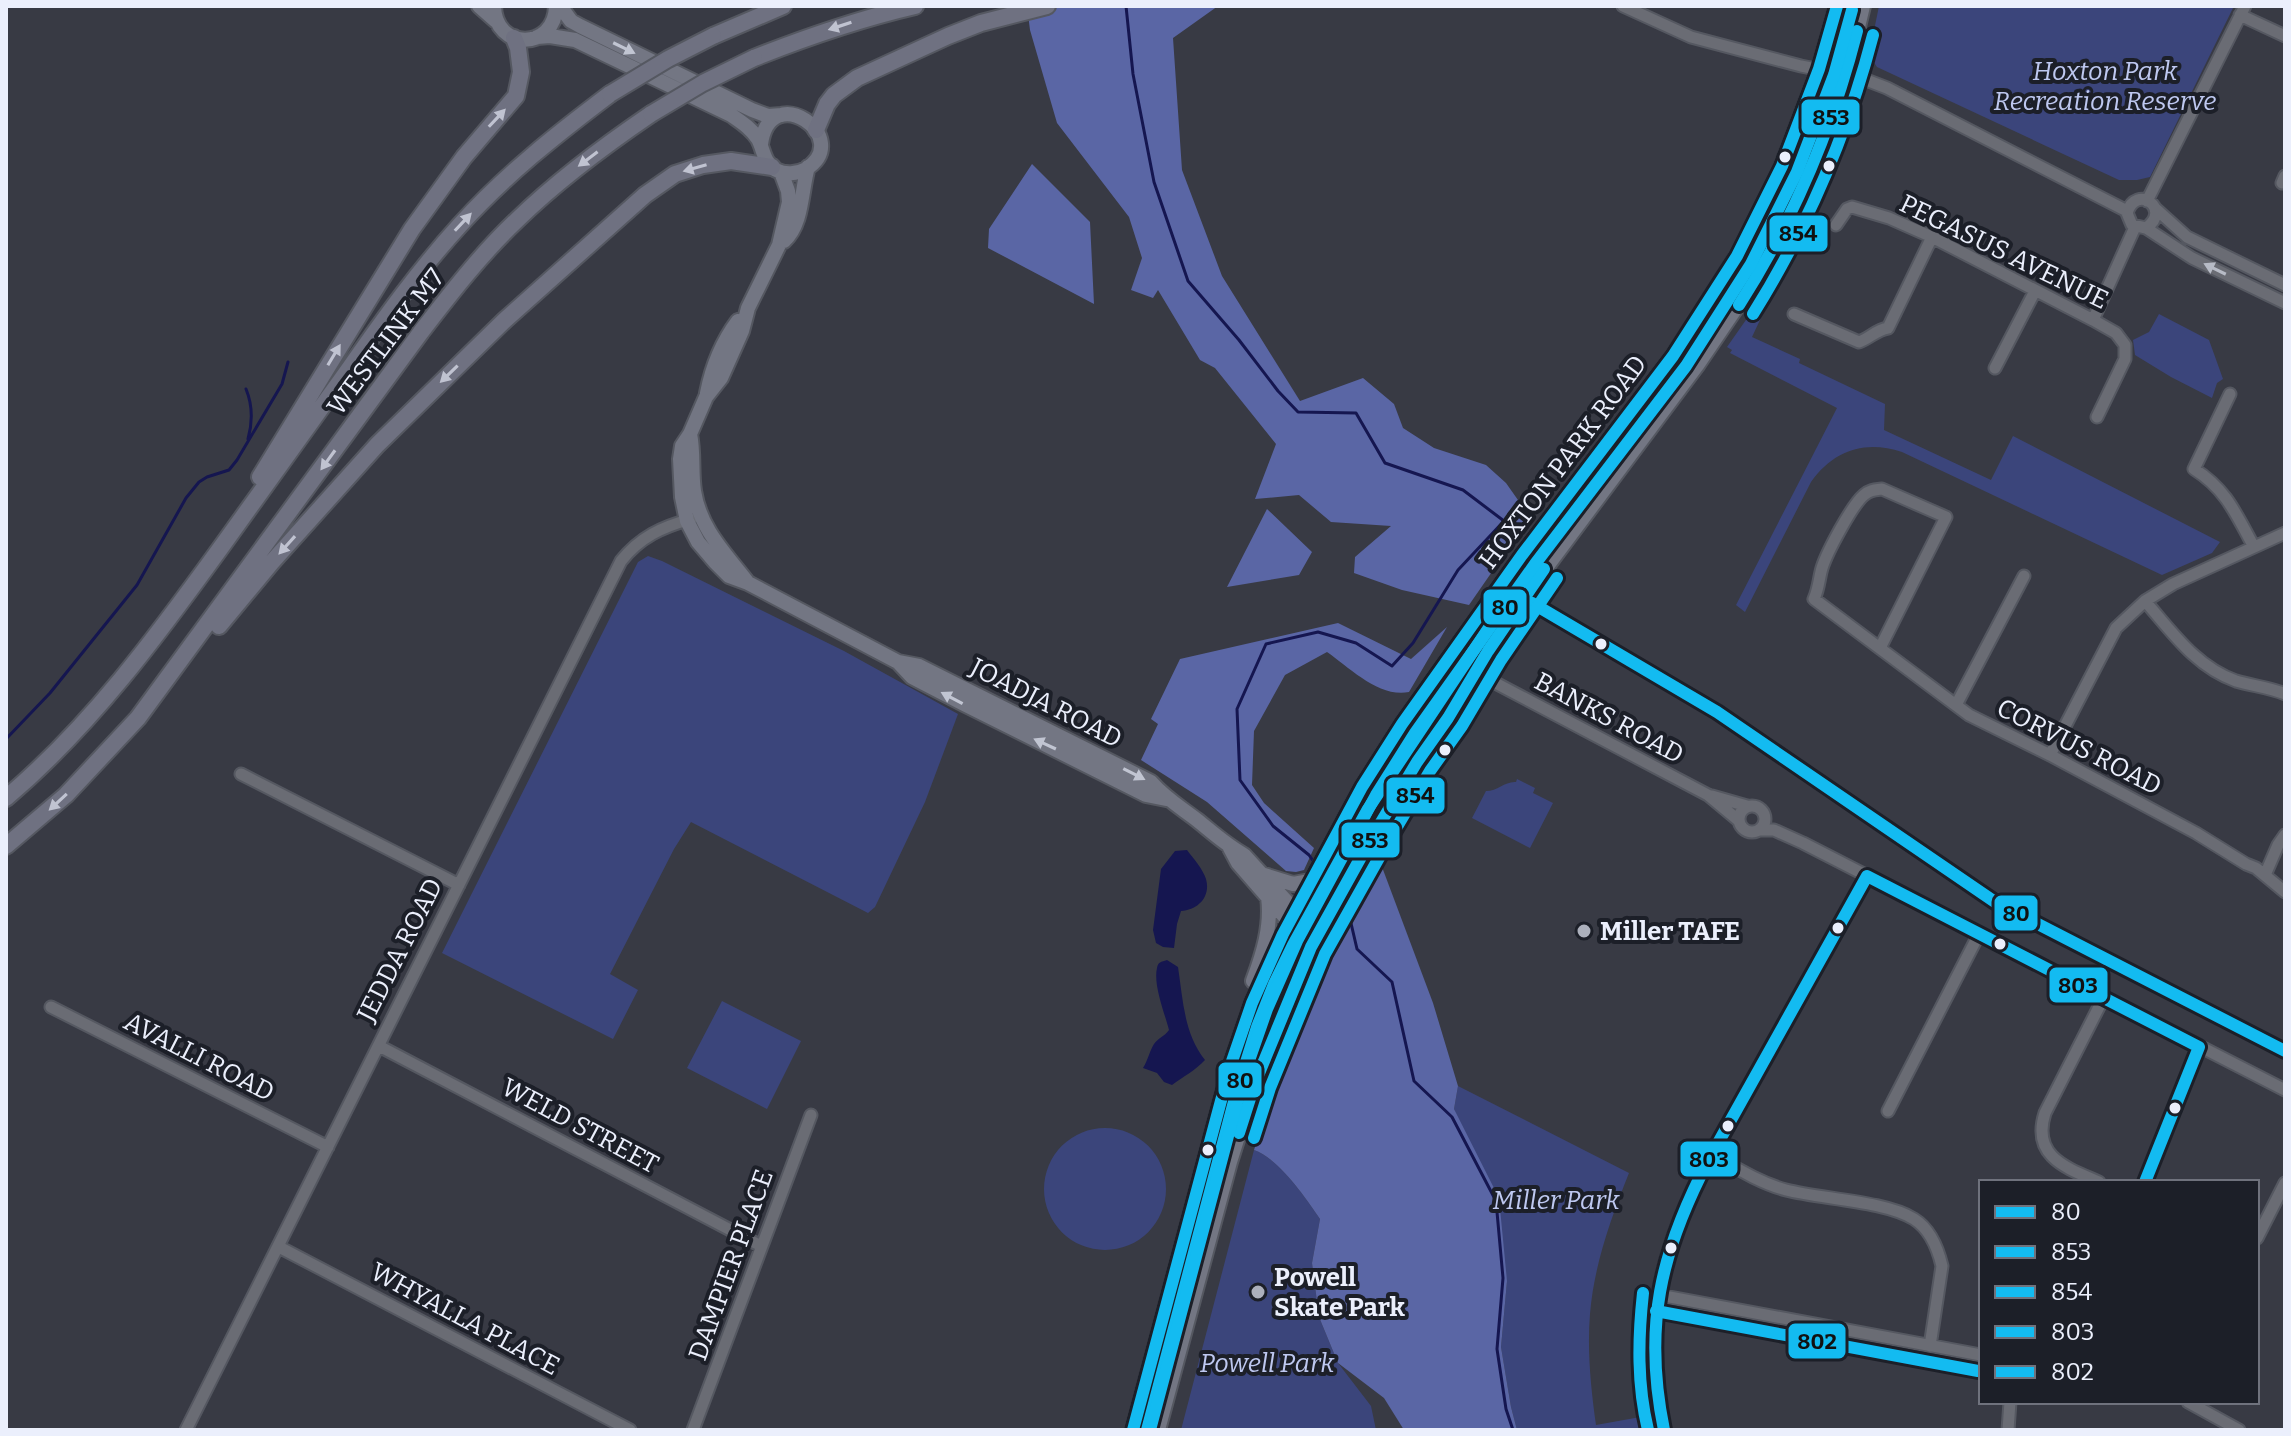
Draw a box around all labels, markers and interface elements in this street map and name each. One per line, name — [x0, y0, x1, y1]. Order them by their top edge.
one-way arrow — [827, 21, 851, 33]
one-way arrow — [612, 41, 635, 55]
park label: Hoxton Park Recreation Reserve — [1994, 56, 2216, 117]
line badge: 853 — [1800, 98, 1861, 136]
text: 853 — [1812, 104, 1850, 131]
one-way arrow — [488, 108, 506, 127]
unlabelled marker — [1777, 149, 1793, 165]
one-way arrow — [577, 151, 599, 167]
unlabelled marker — [1821, 158, 1837, 174]
one-way arrow — [683, 162, 707, 175]
street label: PEGASUS AVENUE — [1895, 188, 2113, 316]
one-way arrow — [454, 212, 472, 231]
line badge: 854 — [1768, 214, 1829, 253]
text: 854 — [1779, 220, 1818, 247]
one-way arrow — [2203, 262, 2226, 276]
street label: WESTLINK M7 — [321, 263, 451, 421]
one-way arrow — [327, 344, 341, 366]
street label: HOXTON PARK ROAD — [1473, 349, 1653, 575]
one-way arrow — [440, 365, 459, 383]
one-way arrow — [320, 450, 336, 471]
one-way arrow — [279, 535, 297, 554]
line badge: 80 — [1482, 588, 1528, 626]
text: 80 — [1491, 594, 1519, 621]
unlabelled marker — [1593, 636, 1609, 652]
street label: JOADJA ROAD — [964, 651, 1127, 755]
street label: BANKS ROAD — [1529, 666, 1689, 770]
one-way arrow — [941, 692, 964, 705]
street label: CORVUS ROAD — [1991, 692, 2167, 802]
one-way arrow — [1033, 737, 1056, 751]
unlabelled marker — [1437, 742, 1453, 758]
one-way arrow — [1123, 767, 1146, 781]
line badge: 854 — [1385, 776, 1446, 815]
text: 854 — [1396, 782, 1435, 809]
one-way arrow — [49, 792, 68, 810]
line badge: 853 — [1340, 821, 1401, 859]
text: 853 — [1351, 827, 1389, 854]
street label: JEDDA ROAD — [350, 873, 449, 1028]
line badge: 80 — [1993, 894, 2039, 932]
text: 80 — [2002, 900, 2030, 927]
place label: Miller TAFE — [1600, 916, 1740, 947]
unlabelled marker — [1830, 920, 1846, 936]
marker: Miller TAFE — [1575, 922, 1593, 940]
unlabelled marker — [1992, 936, 2008, 952]
line badge: 803 — [2048, 966, 2109, 1004]
text: 803 — [2058, 972, 2098, 999]
street label: AVALLI ROAD — [119, 1006, 279, 1108]
line badge: 80 — [1217, 1061, 1263, 1099]
text: 80 — [1226, 1067, 1254, 1094]
street label: WELD STREET — [496, 1072, 664, 1180]
unlabelled marker — [2167, 1100, 2183, 1116]
unlabelled marker — [1720, 1118, 1736, 1134]
line badge: 803 — [1679, 1140, 1739, 1178]
unlabelled marker — [1200, 1142, 1216, 1158]
text: 803 — [1689, 1146, 1729, 1173]
street label: DAMPIER PLACE — [682, 1165, 780, 1365]
legend — [1979, 1180, 2259, 1404]
park label: Miller Park — [1492, 1185, 1620, 1216]
text: 80 — [2051, 1198, 2081, 1226]
text: 853 — [2051, 1238, 2091, 1266]
unlabelled marker — [1663, 1240, 1679, 1256]
street label: WHYALLA PLACE — [365, 1256, 565, 1382]
place label: Powell Skate Park — [1274, 1262, 1406, 1323]
text: 854 — [2051, 1278, 2092, 1306]
marker: Powell Skate Park — [1249, 1283, 1267, 1301]
text: 803 — [2051, 1318, 2095, 1346]
line badge: 802 — [1787, 1322, 1847, 1360]
text: 802 — [1797, 1328, 1837, 1355]
park label: Powell Park — [1200, 1348, 1335, 1379]
text: 802 — [2051, 1358, 2094, 1386]

